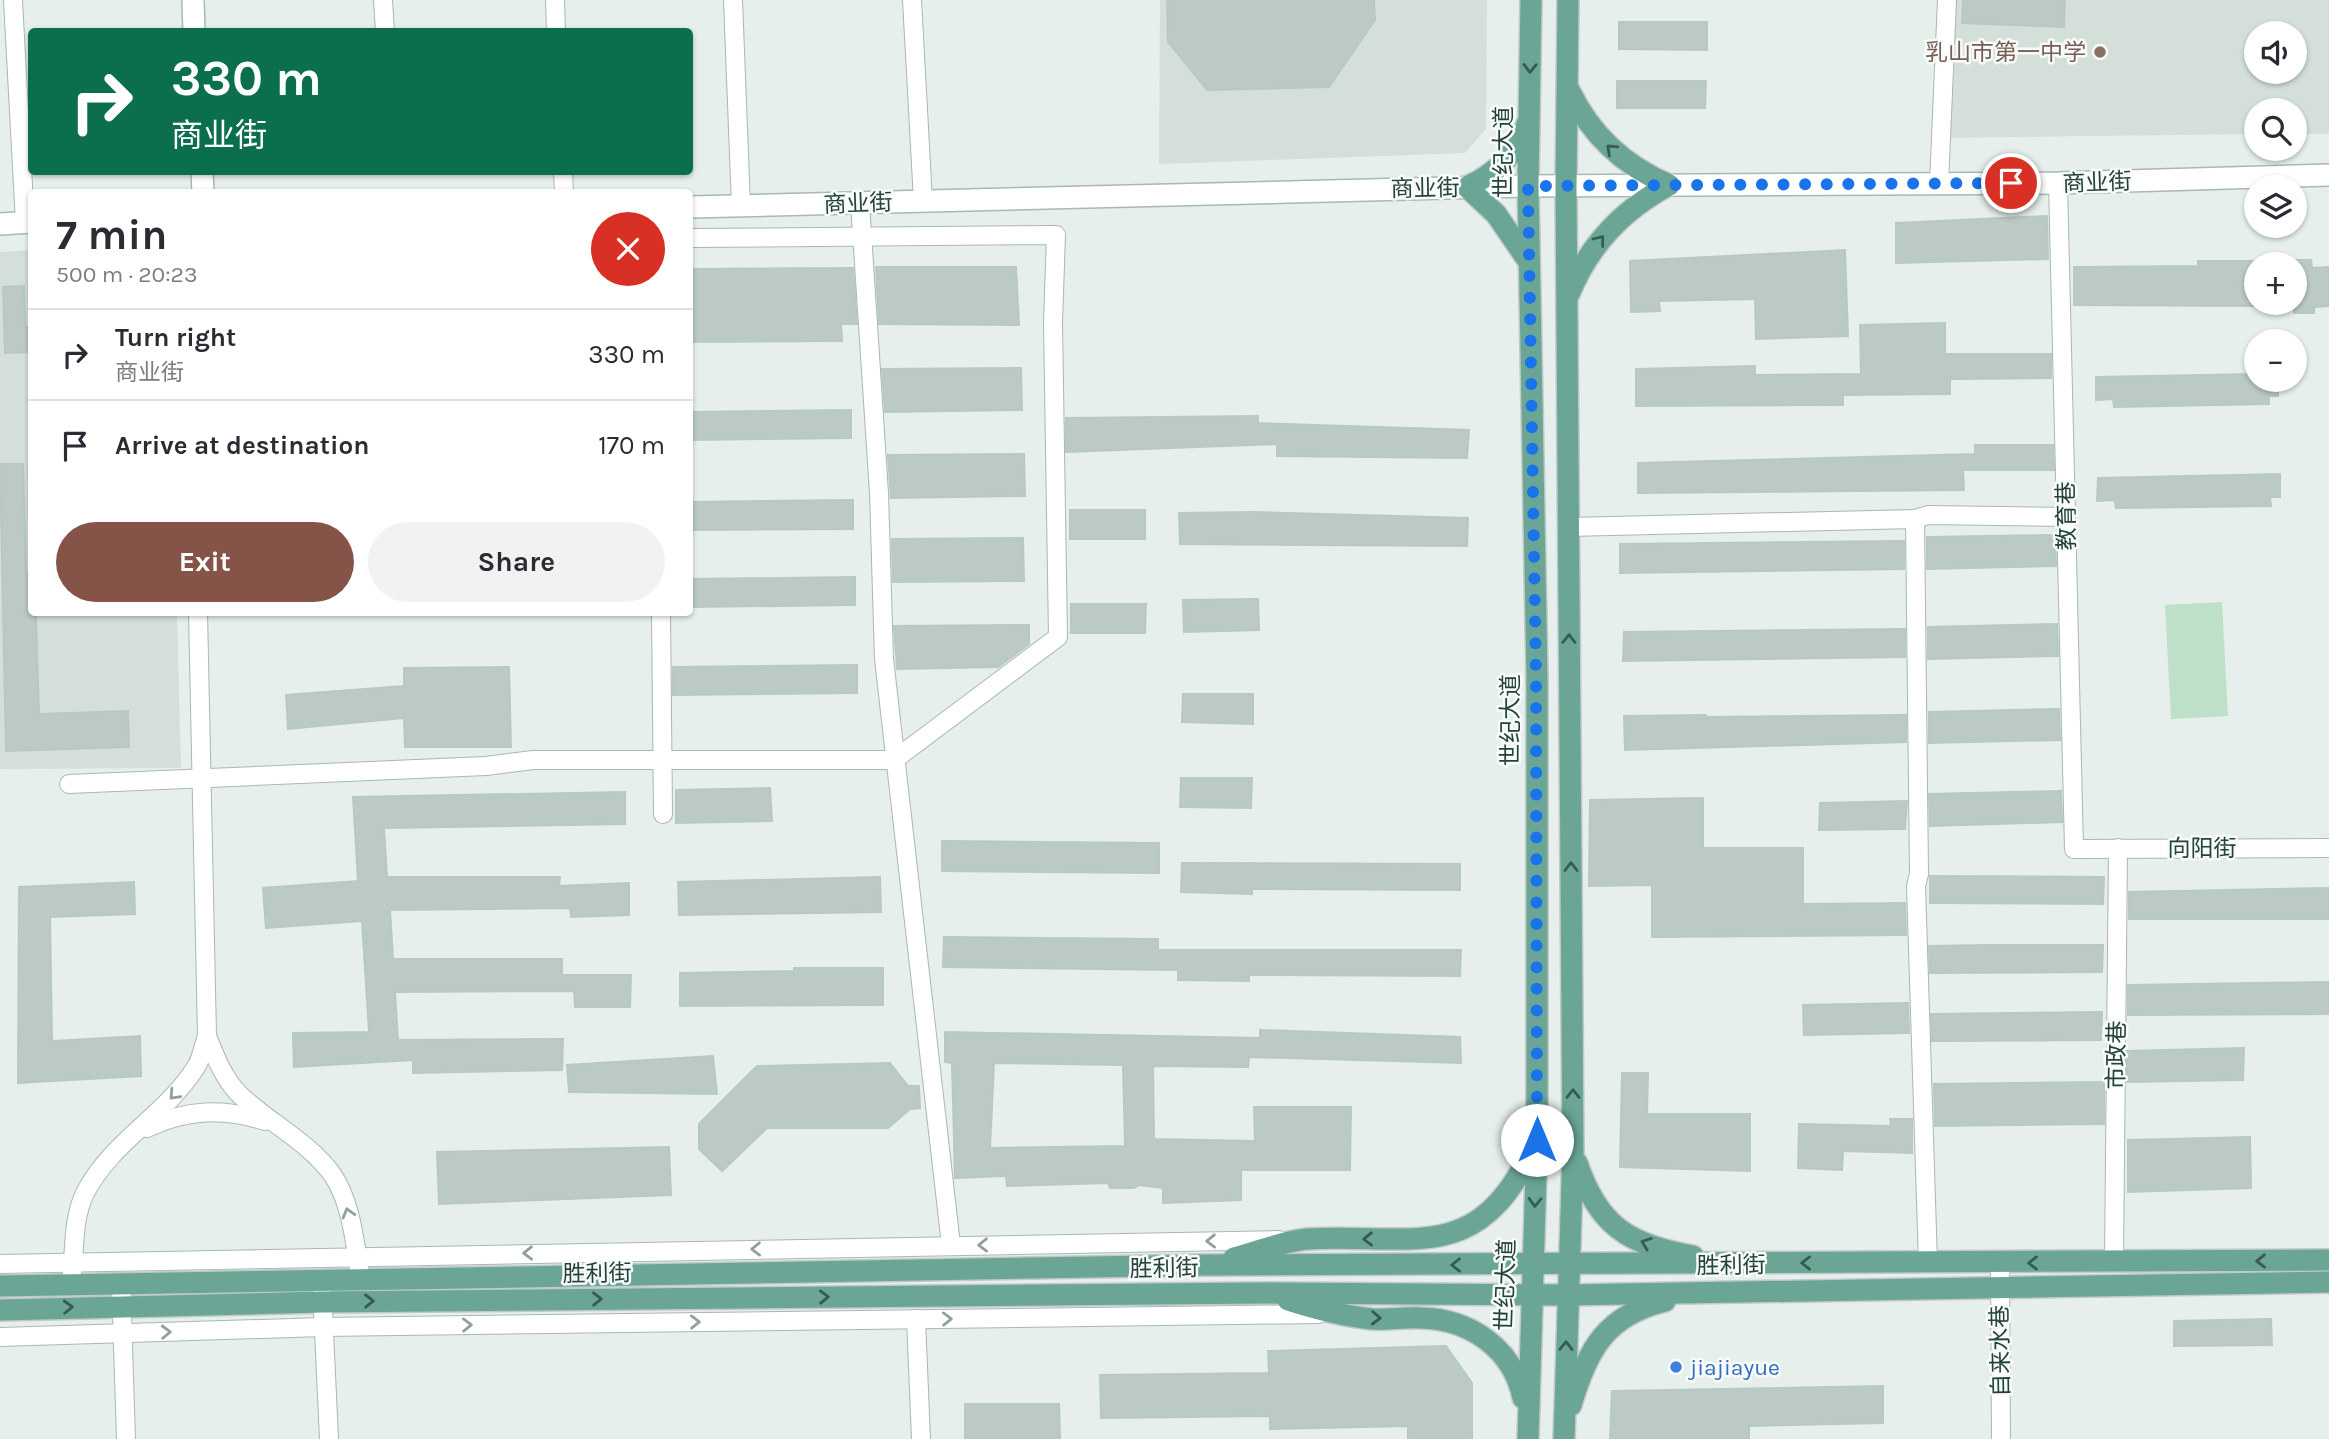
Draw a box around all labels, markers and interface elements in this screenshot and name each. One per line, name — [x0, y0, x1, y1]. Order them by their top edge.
map controls — [2244, 21, 2307, 392]
button: sound — [2244, 21, 2307, 84]
place label: 乳山市第一中学 — [1925, 39, 2086, 66]
marker: 乳山市第一中学 — [2092, 44, 2108, 60]
text: 330 m — [171, 50, 322, 107]
icon: right — [56, 56, 147, 147]
one-way arrow — [1522, 63, 1538, 74]
button: search — [2244, 98, 2307, 161]
street label: 世纪大道 — [1490, 106, 1517, 198]
text: 商业街 — [171, 117, 267, 154]
one-way arrow — [1606, 145, 1619, 157]
pin — [1981, 153, 2041, 213]
icon: arrive — [1992, 164, 2030, 202]
street label: 商业街 — [2062, 168, 2132, 197]
street label: 商业街 — [1390, 174, 1460, 203]
button: layers — [2244, 175, 2307, 238]
street label: 商业街 — [823, 189, 893, 218]
text: 7 min — [56, 210, 167, 260]
button: close — [591, 212, 665, 286]
one-way arrow — [1592, 236, 1605, 248]
button: + — [2244, 252, 2307, 315]
text: 500 m · 20:23 — [56, 261, 197, 288]
text: Turn right — [115, 322, 236, 353]
button: − — [2244, 329, 2307, 392]
icon: right — [56, 336, 94, 374]
text: 330 m — [588, 339, 665, 370]
text: 商业街 — [115, 359, 184, 386]
icon: arrive — [56, 427, 94, 465]
text: Arrive at destination — [115, 430, 369, 461]
text: 170 m — [598, 430, 665, 461]
street label: 教育巷 — [2052, 481, 2081, 551]
button: Exit — [56, 522, 354, 602]
button: Share — [368, 522, 665, 602]
one-way arrow — [1561, 634, 1577, 644]
street label: 世纪大道 — [1497, 674, 1524, 766]
street label: 向阳街 — [2168, 835, 2237, 862]
one-way arrow — [1563, 861, 1579, 872]
street label: 市政巷 — [2102, 1020, 2131, 1090]
one-way arrow — [169, 1087, 182, 1100]
one-way arrow — [1565, 1089, 1580, 1100]
position arrow — [1500, 1103, 1574, 1177]
one-way arrow — [1527, 1197, 1542, 1208]
one-way arrow — [341, 1207, 356, 1219]
one-way arrow — [1362, 1231, 1373, 1246]
one-way arrow — [1205, 1233, 1216, 1249]
one-way arrow — [978, 1237, 988, 1253]
one-way arrow — [1641, 1238, 1653, 1252]
street label: 世纪大道 — [1490, 1239, 1521, 1331]
one-way arrow — [750, 1241, 761, 1257]
one-way arrow — [523, 1245, 533, 1261]
street label: 胜利街 — [1696, 1251, 1766, 1280]
one-way arrow — [2255, 1253, 2266, 1269]
street label: 胜利街 — [1129, 1254, 1199, 1283]
one-way arrow — [1800, 1255, 1811, 1271]
one-way arrow — [2028, 1255, 2038, 1271]
one-way arrow — [1450, 1257, 1461, 1273]
street label: 胜利街 — [562, 1259, 632, 1288]
one-way arrow — [819, 1289, 830, 1305]
one-way arrow — [592, 1291, 602, 1307]
one-way arrow — [364, 1293, 375, 1309]
one-way arrow — [63, 1300, 74, 1315]
street label: 自来水巷 — [1986, 1305, 2015, 1397]
one-way arrow — [942, 1311, 952, 1327]
one-way arrow — [1371, 1311, 1382, 1326]
one-way arrow — [690, 1314, 700, 1330]
one-way arrow — [462, 1317, 473, 1333]
one-way arrow — [161, 1325, 172, 1340]
one-way arrow — [1558, 1341, 1573, 1352]
place label: jiajiayue — [1688, 1354, 1780, 1381]
marker: jiajiayue — [1668, 1359, 1684, 1375]

